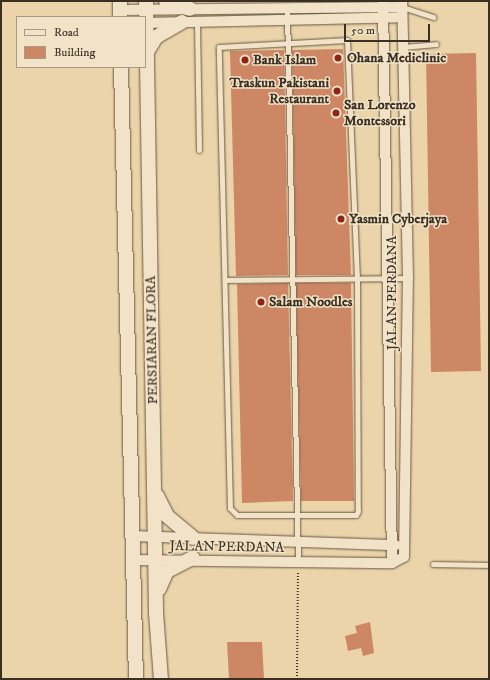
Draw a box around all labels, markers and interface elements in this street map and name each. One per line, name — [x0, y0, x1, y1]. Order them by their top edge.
legend — [16, 16, 146, 68]
scale bar — [346, 16, 432, 42]
text: 50 m — [351, 23, 375, 38]
text: Road — [54, 25, 79, 40]
text: Building — [54, 45, 95, 60]
place label: Ohana Mediclinic — [347, 50, 446, 66]
place label: Bank Islam — [253, 52, 316, 68]
marker: Ohana Mediclinic — [332, 52, 344, 64]
marker: Bank Islam — [240, 55, 250, 65]
place label: Traskun Pakistani Restaurant — [229, 75, 329, 108]
marker: Traskun Pakistani Restaurant — [332, 86, 342, 96]
place label: San Lorenzo Montessori — [344, 97, 416, 130]
marker: San Lorenzo Montessori — [331, 108, 341, 118]
place label: Yasmin Cyberjaya — [349, 211, 447, 227]
marker: Yasmin Cyberjaya — [336, 214, 346, 224]
street label: JALAN PERDANA — [384, 236, 400, 350]
street label: PERSIARAN FLORA — [142, 275, 162, 405]
place label: Salam Noodles — [269, 294, 352, 310]
marker: Salam Noodles — [256, 297, 266, 307]
street label: JALAN PERDANA — [170, 538, 284, 556]

